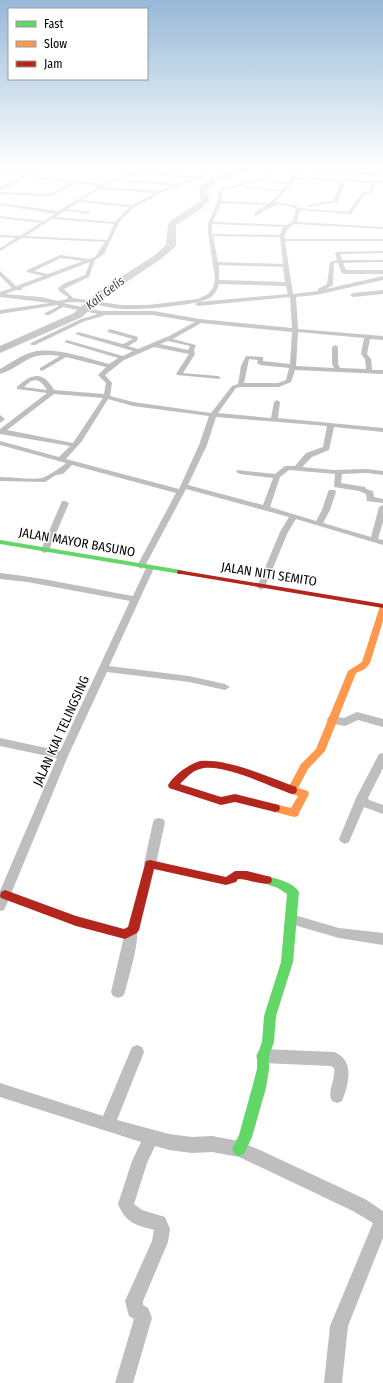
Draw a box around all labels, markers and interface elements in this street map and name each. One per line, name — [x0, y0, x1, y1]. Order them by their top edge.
legend — [8, 8, 148, 80]
text: Fast — [44, 17, 63, 31]
text: Slow — [44, 37, 67, 51]
text: Jam — [44, 57, 62, 71]
water label: Kali Gelis — [83, 274, 127, 312]
street label: JALAN MAYOR BASUNO — [18, 524, 136, 560]
street label: JALAN NITI SEMITO — [220, 559, 318, 589]
street label: JALAN KIAI TELINGSING — [30, 673, 92, 789]

